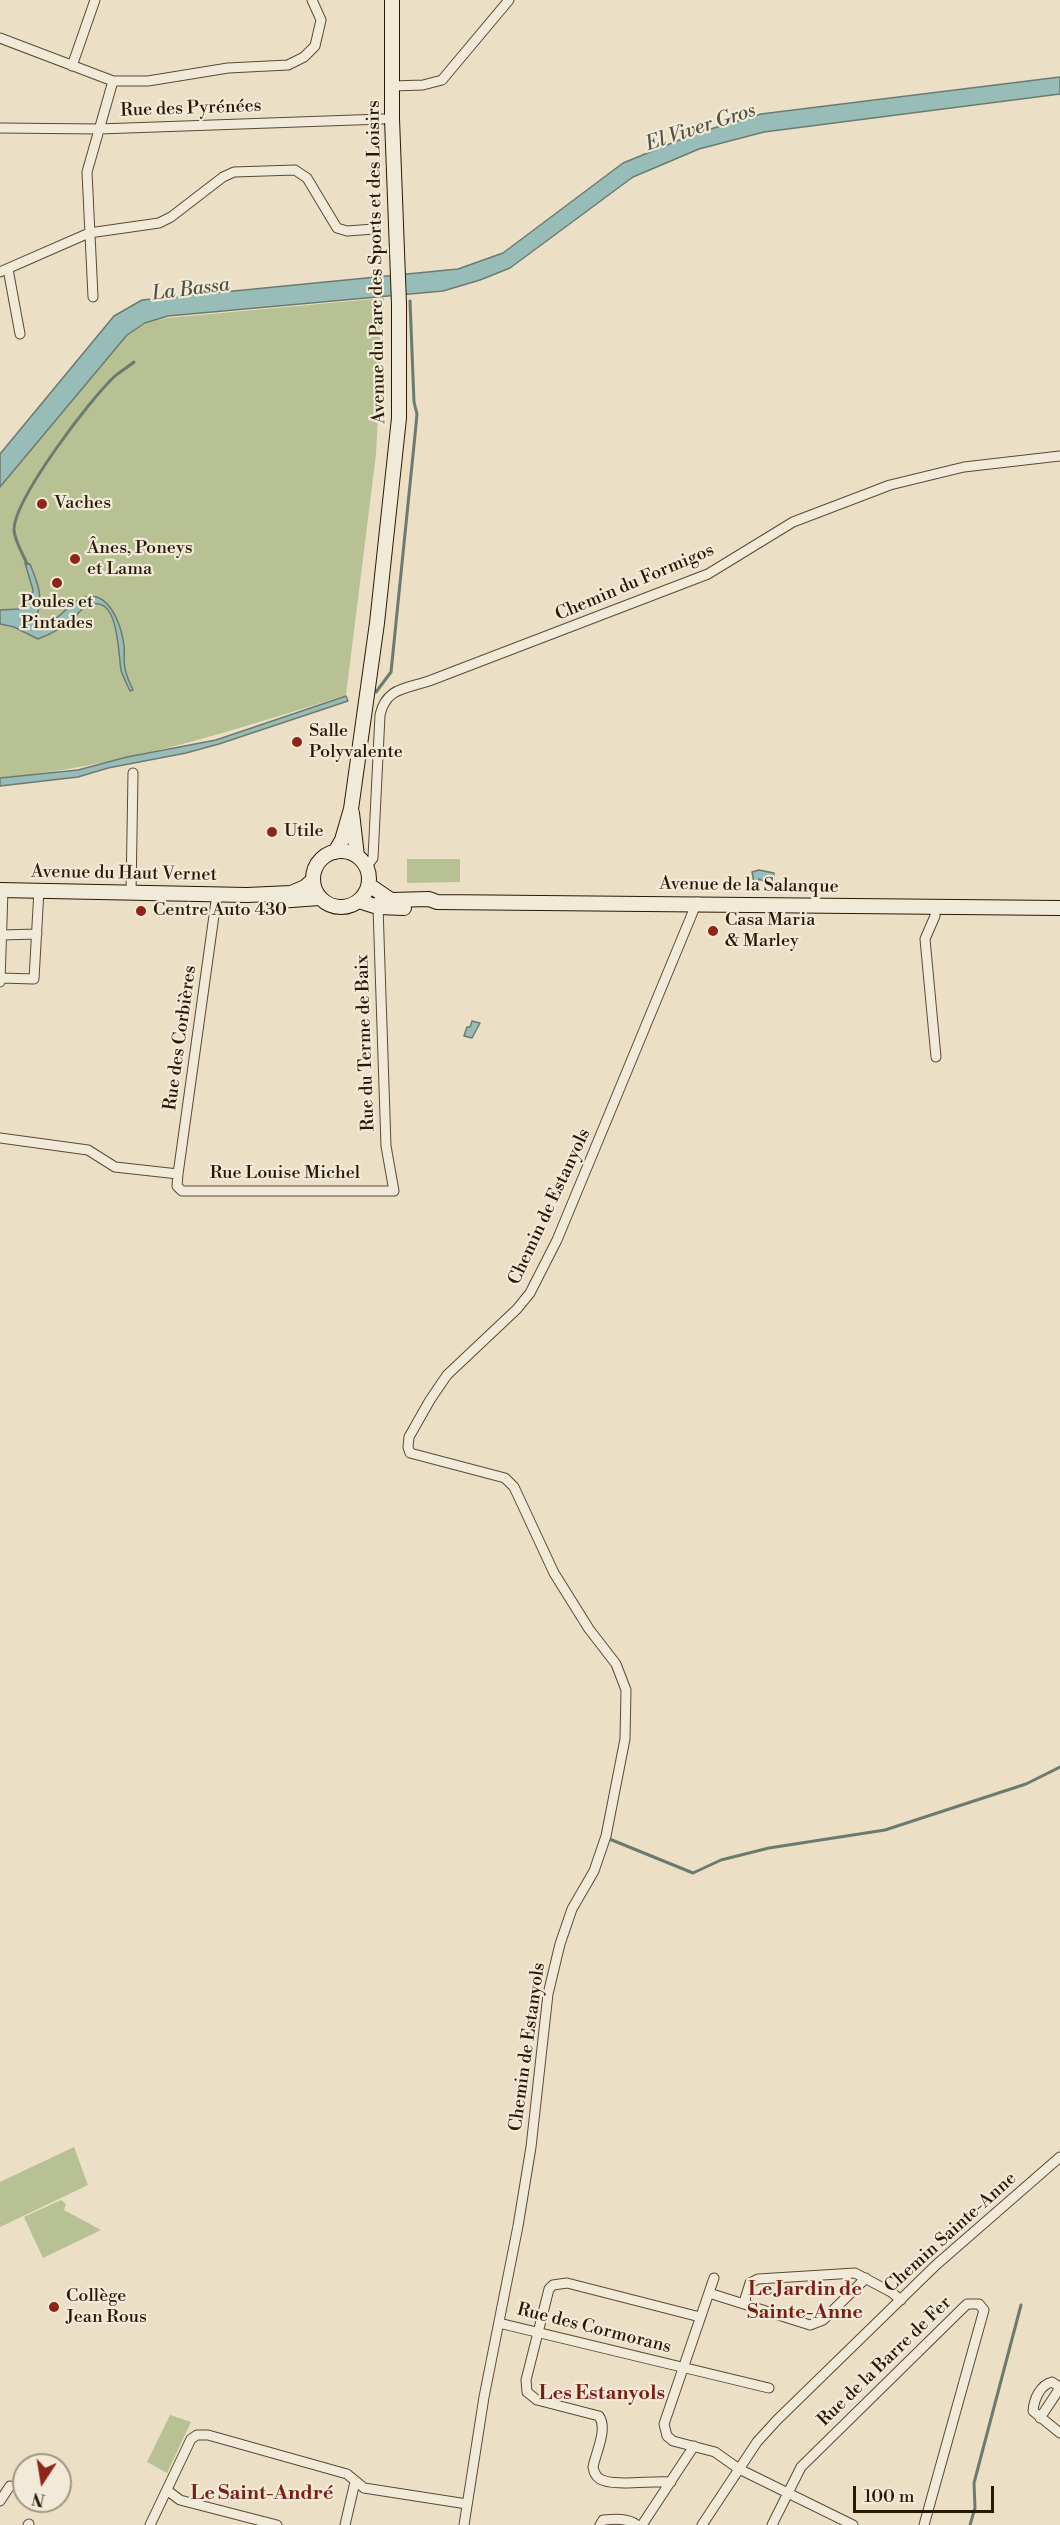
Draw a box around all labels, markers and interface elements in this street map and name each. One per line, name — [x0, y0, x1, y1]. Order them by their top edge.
street label: Rue des Pyrénées — [120, 96, 262, 122]
water label: El Viver Gros — [643, 99, 759, 157]
street label: Avenue du Parc des Sports et des Loisirs — [363, 100, 391, 424]
water label: La Bassa — [151, 273, 231, 307]
place label: Vaches — [54, 493, 111, 515]
marker: Vaches — [35, 497, 49, 511]
place label: Ânes, Poneys et Lama — [87, 538, 193, 580]
street label: Chemin du Formigos — [552, 540, 718, 626]
marker: Ânes, Poneys et Lama — [68, 552, 82, 566]
marker: Poules et Pintades — [50, 576, 64, 590]
place label: Poules et Pintades — [21, 592, 93, 634]
place label: Salle Polyvalente — [309, 721, 403, 764]
marker: Salle Polyvalente — [290, 735, 304, 749]
place label: Utile — [284, 821, 324, 843]
marker: Utile — [265, 825, 279, 839]
street label: Avenue du Haut Vernet — [31, 862, 217, 886]
street label: Avenue de la Salanque — [659, 874, 839, 898]
place label: Centre Auto 430 — [153, 900, 287, 922]
marker: Centre Auto 430 — [134, 904, 148, 918]
place label: Casa Maria & Marley — [725, 910, 815, 952]
marker: Casa Maria & Marley — [706, 924, 720, 938]
street label: Rue du Terme de Baix — [352, 955, 380, 1131]
street label: Rue des Corbières — [160, 964, 202, 1112]
street label: Chemin de Estanyols — [504, 1125, 596, 1289]
street label: Rue Louise Michel — [210, 1163, 360, 1185]
street label: Chemin de Estanyols — [505, 1961, 551, 2133]
street label: Chemin Sainte-Anne — [881, 2168, 1021, 2298]
district label: Le Jardin de Sainte-Anne — [747, 2278, 863, 2325]
place label: Collège Jean Rous — [66, 2286, 147, 2328]
street label: Rue de la Barre de Fer — [814, 2293, 956, 2431]
street label: Rue des Cormorans — [515, 2299, 673, 2359]
marker: Collège Jean Rous — [47, 2300, 61, 2314]
district label: Les Estanyols — [539, 2382, 665, 2406]
north arrow — [12, 2453, 72, 2513]
scale bar — [856, 2474, 997, 2512]
district label: Le Saint-André — [191, 2482, 333, 2506]
text: 100 m — [864, 2485, 915, 2508]
text: N — [30, 2488, 47, 2510]

